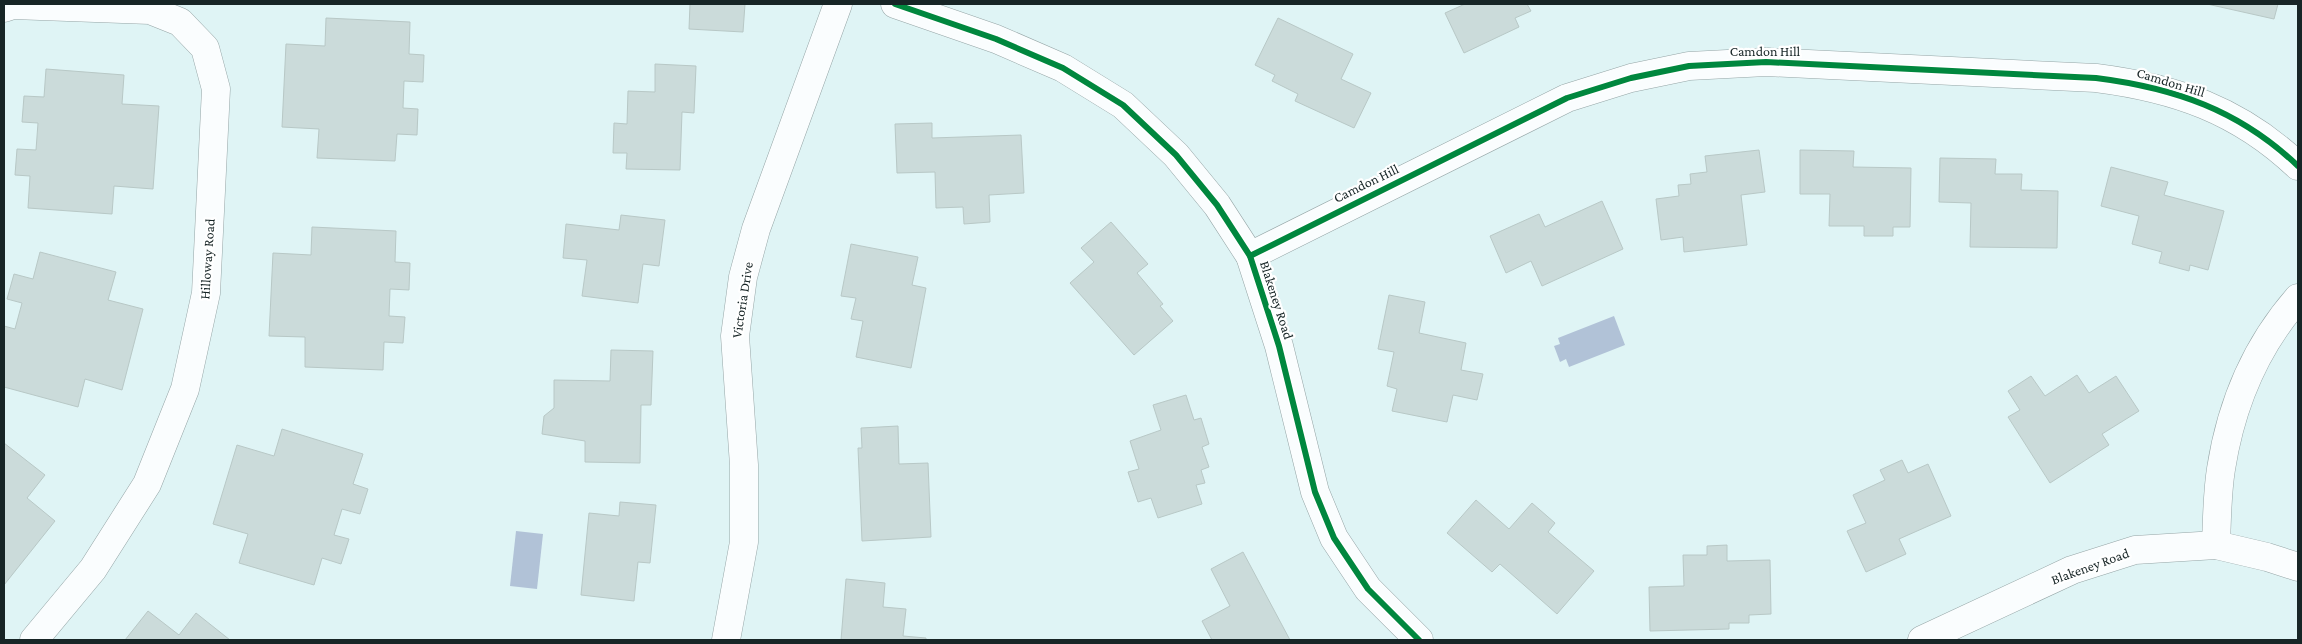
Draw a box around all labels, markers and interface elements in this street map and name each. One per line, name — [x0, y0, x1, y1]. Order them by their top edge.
street label: Camdon Hill — [1730, 43, 1801, 59]
street label: Camdon Hill — [2135, 64, 2207, 100]
street label: Camdon Hill — [1331, 160, 1402, 206]
street label: Hilloway Road — [196, 217, 218, 300]
street label: Blakeney Road — [1257, 259, 1297, 342]
street label: Victoria Drive — [728, 261, 756, 339]
street label: Blakeney Road — [2049, 544, 2132, 587]

